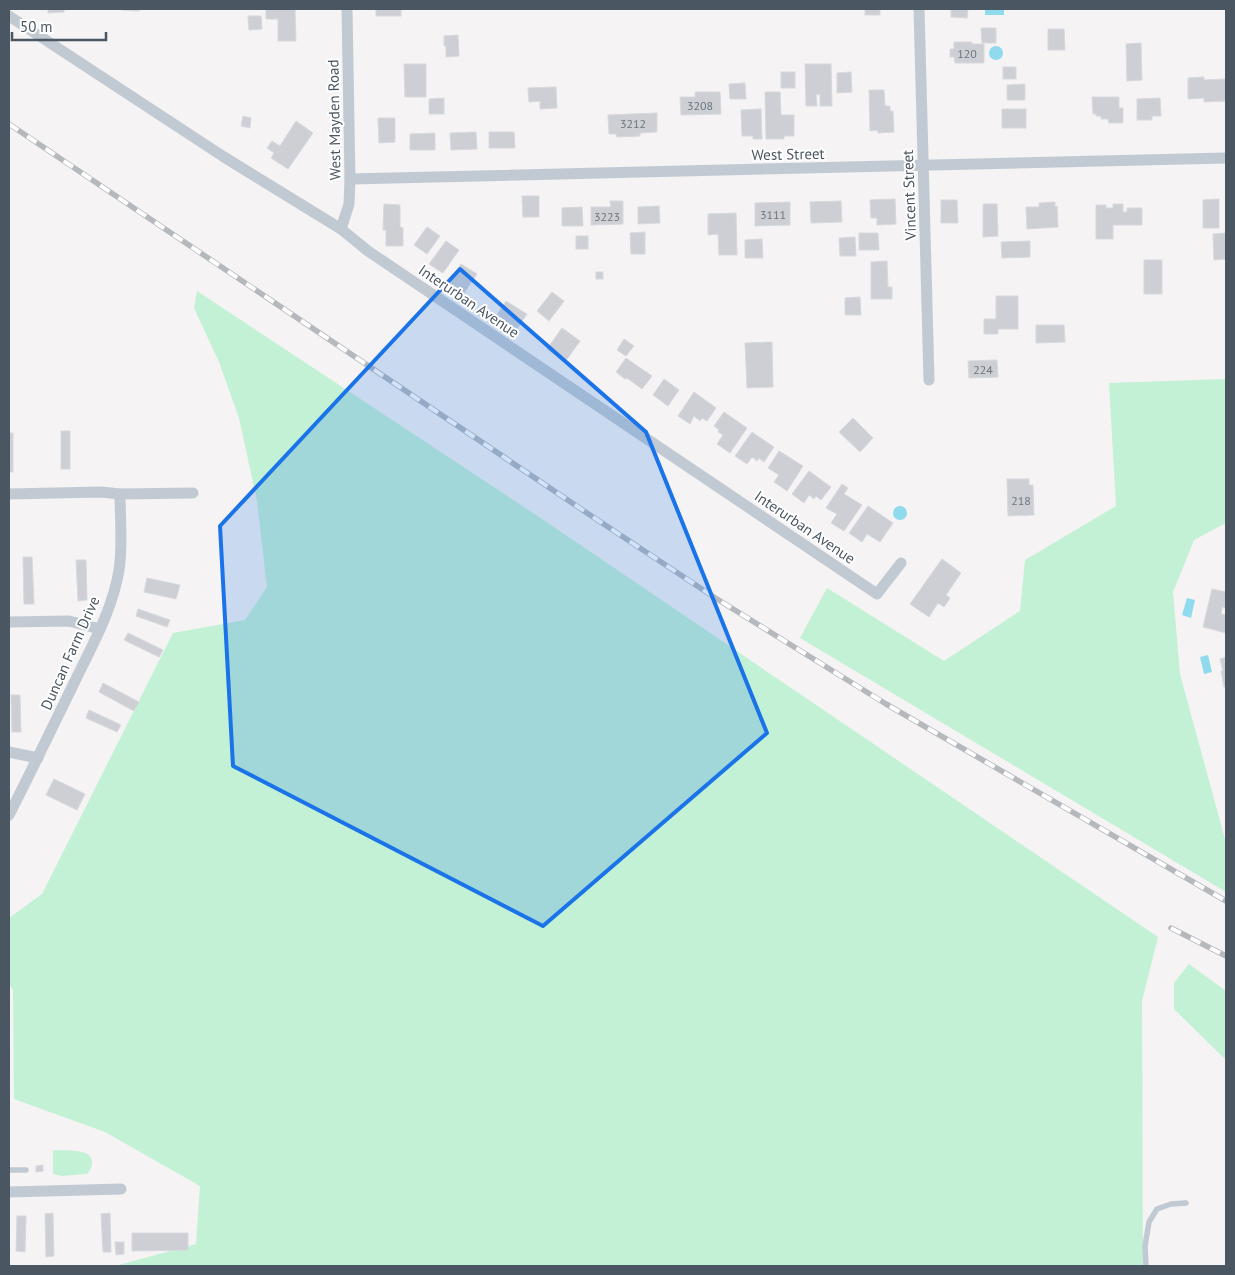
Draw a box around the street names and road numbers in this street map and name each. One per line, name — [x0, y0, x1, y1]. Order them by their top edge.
street label: West Mayden Road — [323, 59, 345, 181]
street label: West Street — [751, 144, 825, 164]
street label: Vincent Street — [898, 149, 920, 242]
street label: Interurban Avenue — [415, 260, 523, 342]
street label: Interurban Avenue — [751, 486, 859, 568]
street label: Duncan Farm Drive — [36, 593, 104, 713]

